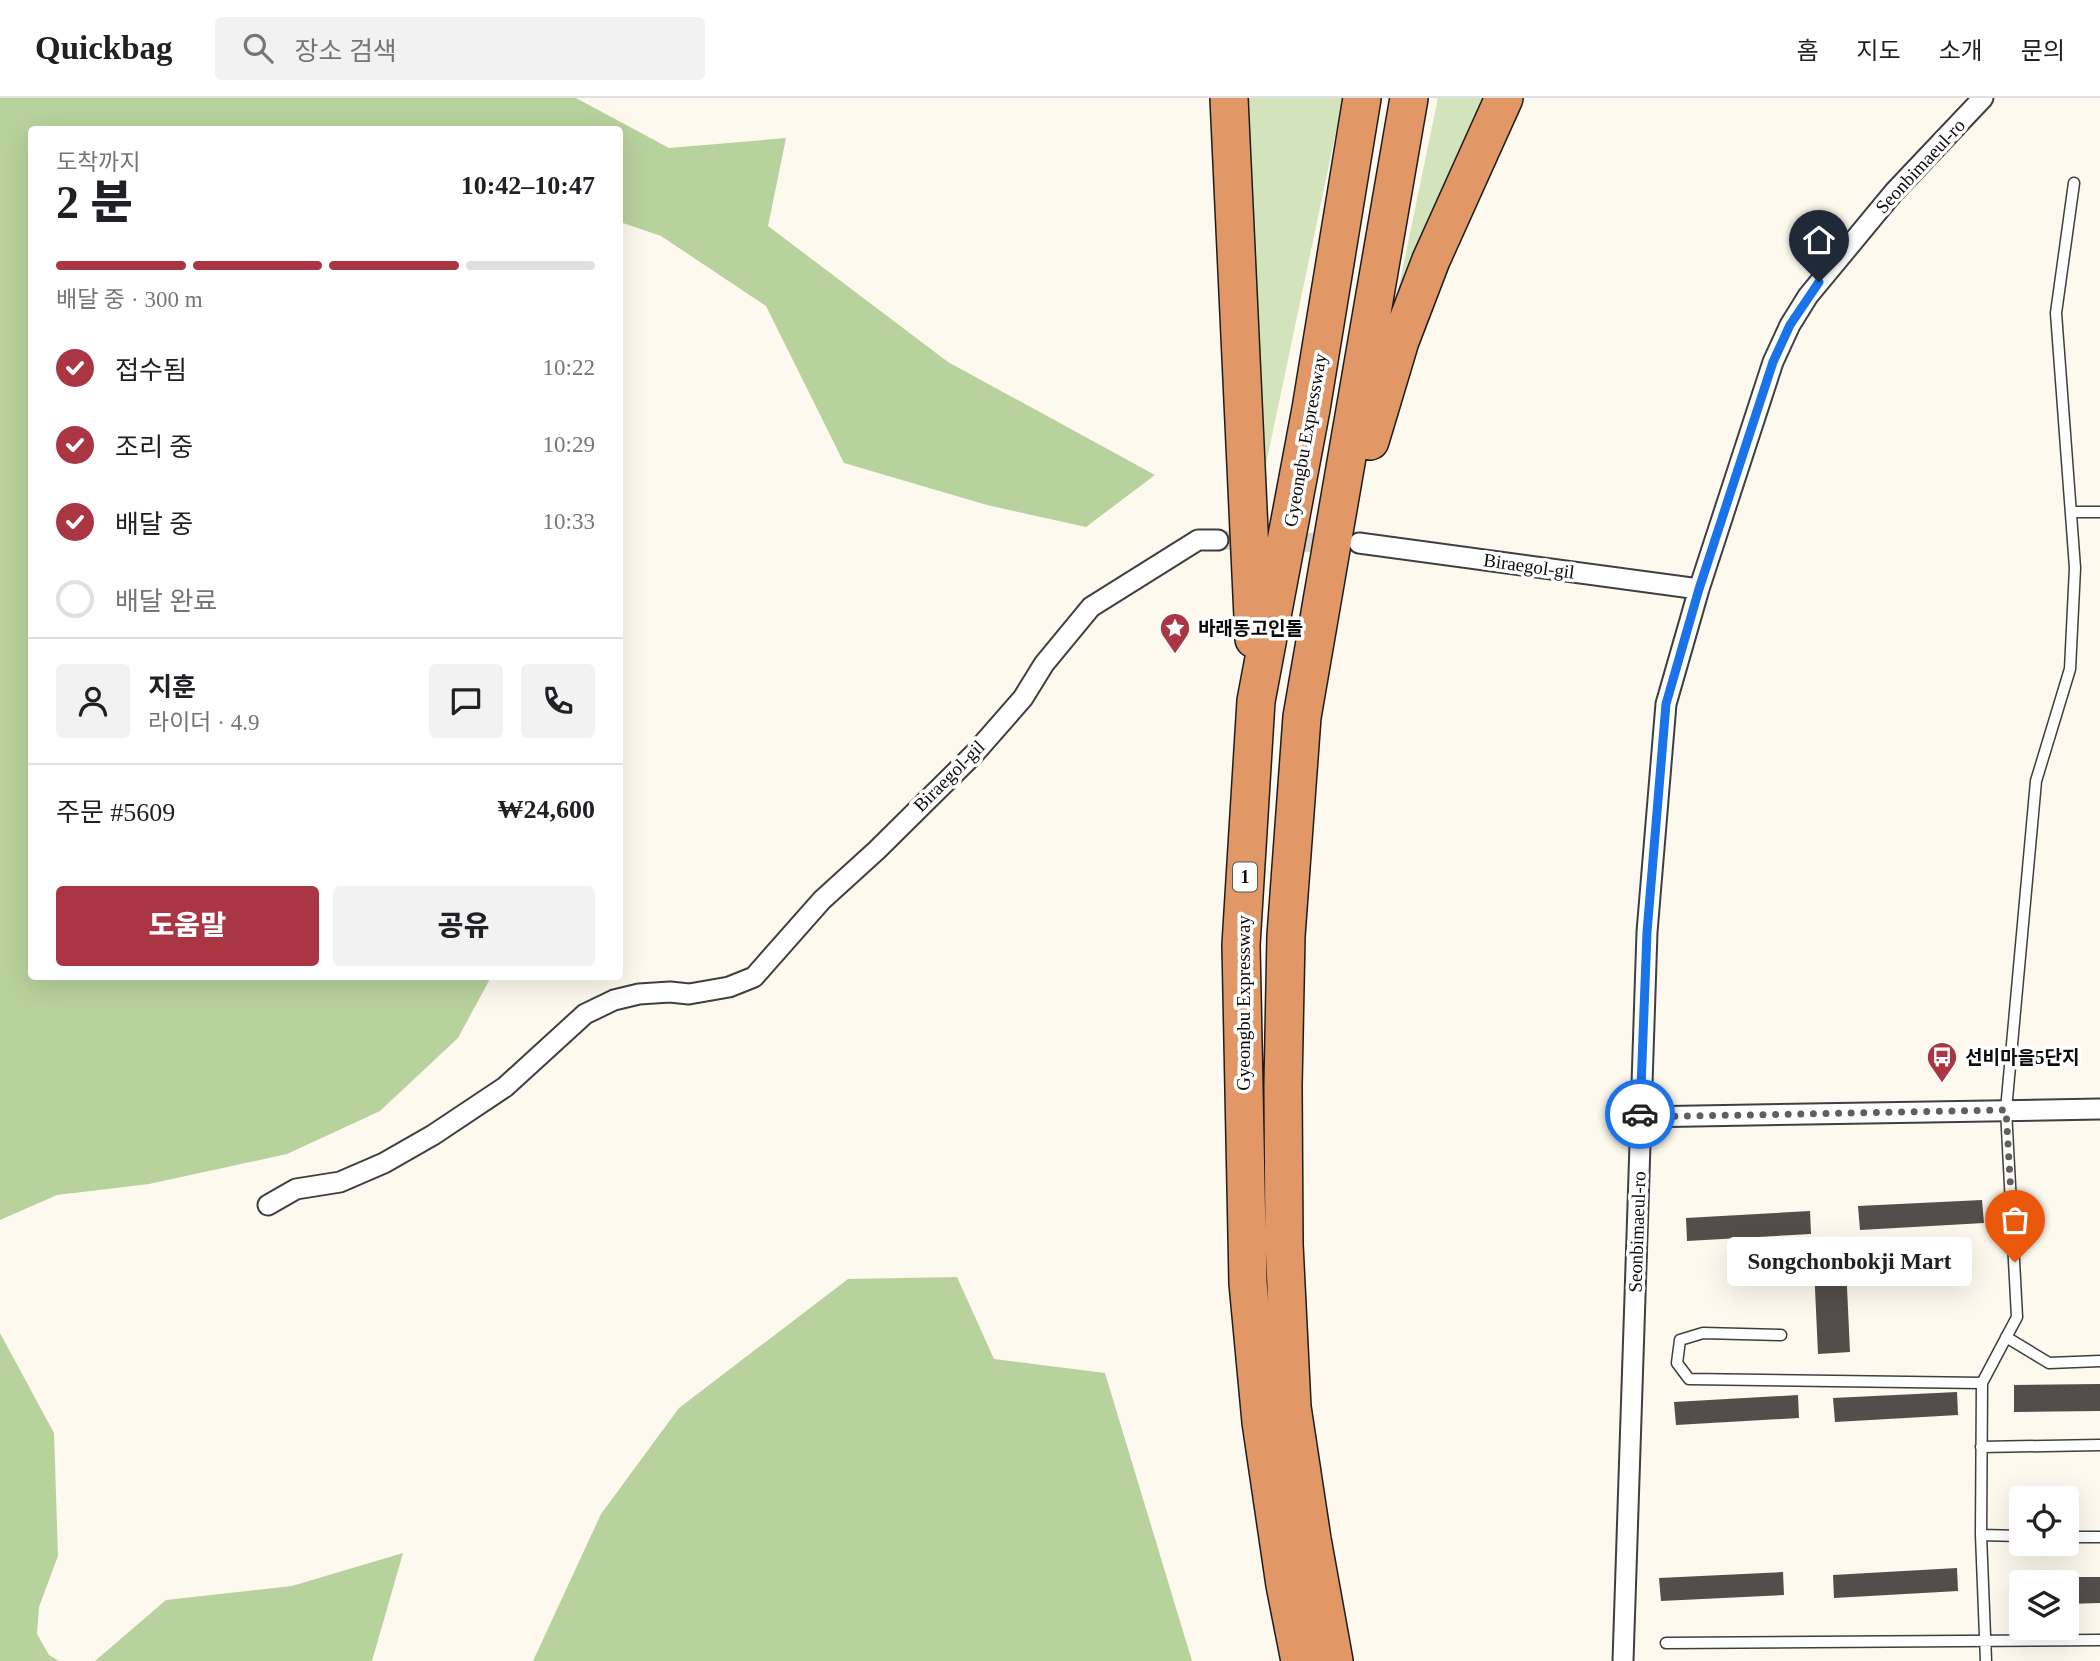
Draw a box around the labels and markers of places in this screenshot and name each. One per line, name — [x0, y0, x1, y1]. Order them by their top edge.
pin — [1789, 210, 1849, 282]
place icon: 바래동고인돌 — [1158, 611, 1192, 655]
place label: 바래동고인돌 — [1198, 618, 1303, 639]
bus stop icon: 선비마을5단지 — [1925, 1040, 1959, 1084]
place label: 선비마을5단지 — [1965, 1047, 2079, 1068]
pin — [1985, 1190, 2045, 1262]
callout: Songchonbokji Mart — [1728, 1238, 1973, 1286]

